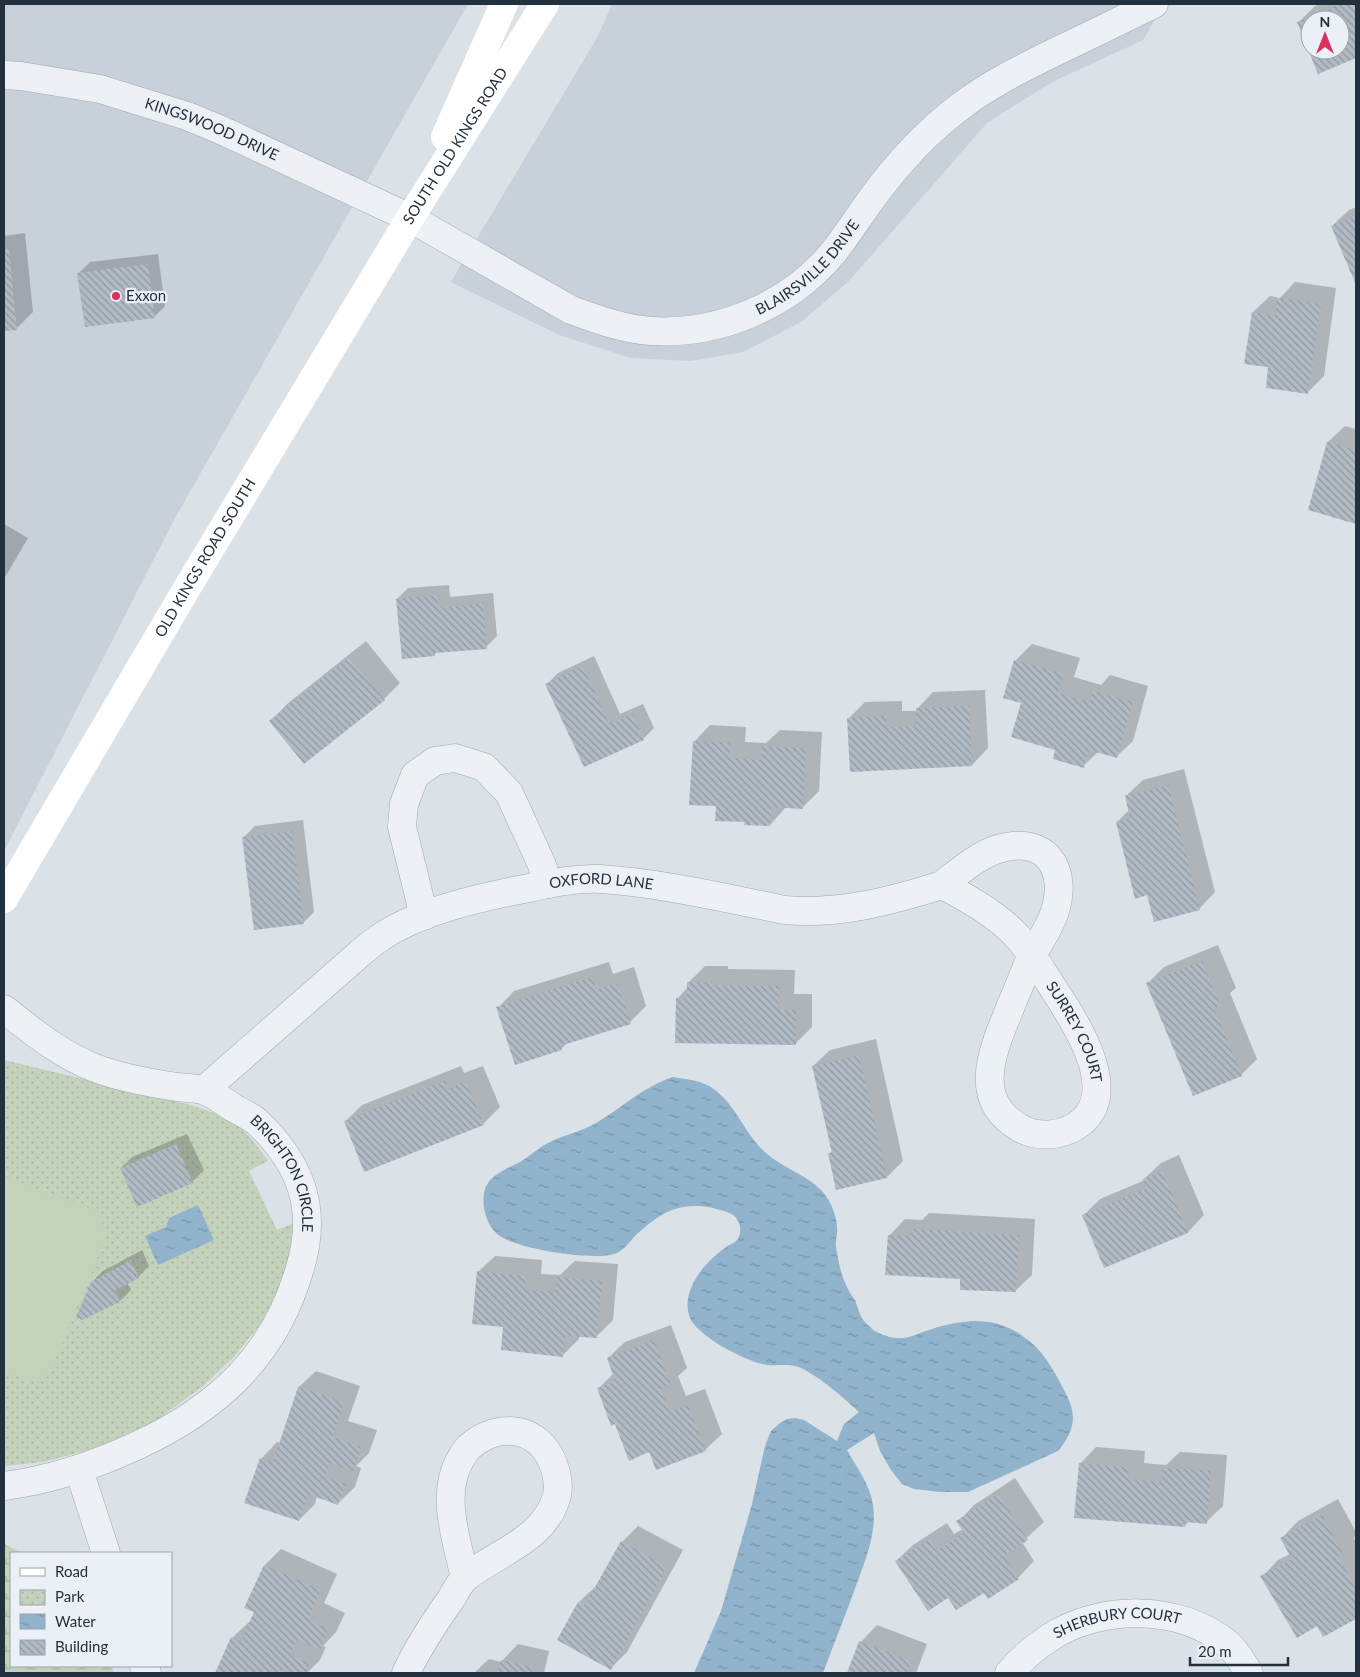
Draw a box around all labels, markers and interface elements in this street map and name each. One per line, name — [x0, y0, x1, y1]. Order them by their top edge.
north arrow — [1300, 10, 1350, 60]
text: N — [1320, 13, 1330, 30]
street label: SOUTH OLD KINGS ROAD — [399, 64, 511, 227]
street label: KINGSWOOD DRIVE — [143, 93, 282, 164]
street label: BLAIRSVILLE DRIVE — [752, 216, 862, 318]
place label: Exxon — [126, 286, 166, 304]
marker: Exxon — [110, 290, 122, 302]
street label: OLD KINGS ROAD SOUTH — [150, 475, 259, 640]
street label: OXFORD LANE — [548, 869, 655, 893]
street label: SURREY COURT — [1043, 978, 1106, 1083]
street label: BRIGHTON CIRCLE — [247, 1111, 317, 1233]
legend — [10, 1552, 172, 1667]
text: Road — [55, 1562, 88, 1580]
text: Park — [55, 1587, 85, 1605]
street label: SHERBURY COURT — [1049, 1603, 1184, 1642]
text: Water — [55, 1612, 96, 1630]
scale bar — [1190, 1634, 1288, 1666]
text: Building — [55, 1637, 108, 1655]
text: 20 m — [1198, 1642, 1232, 1660]

